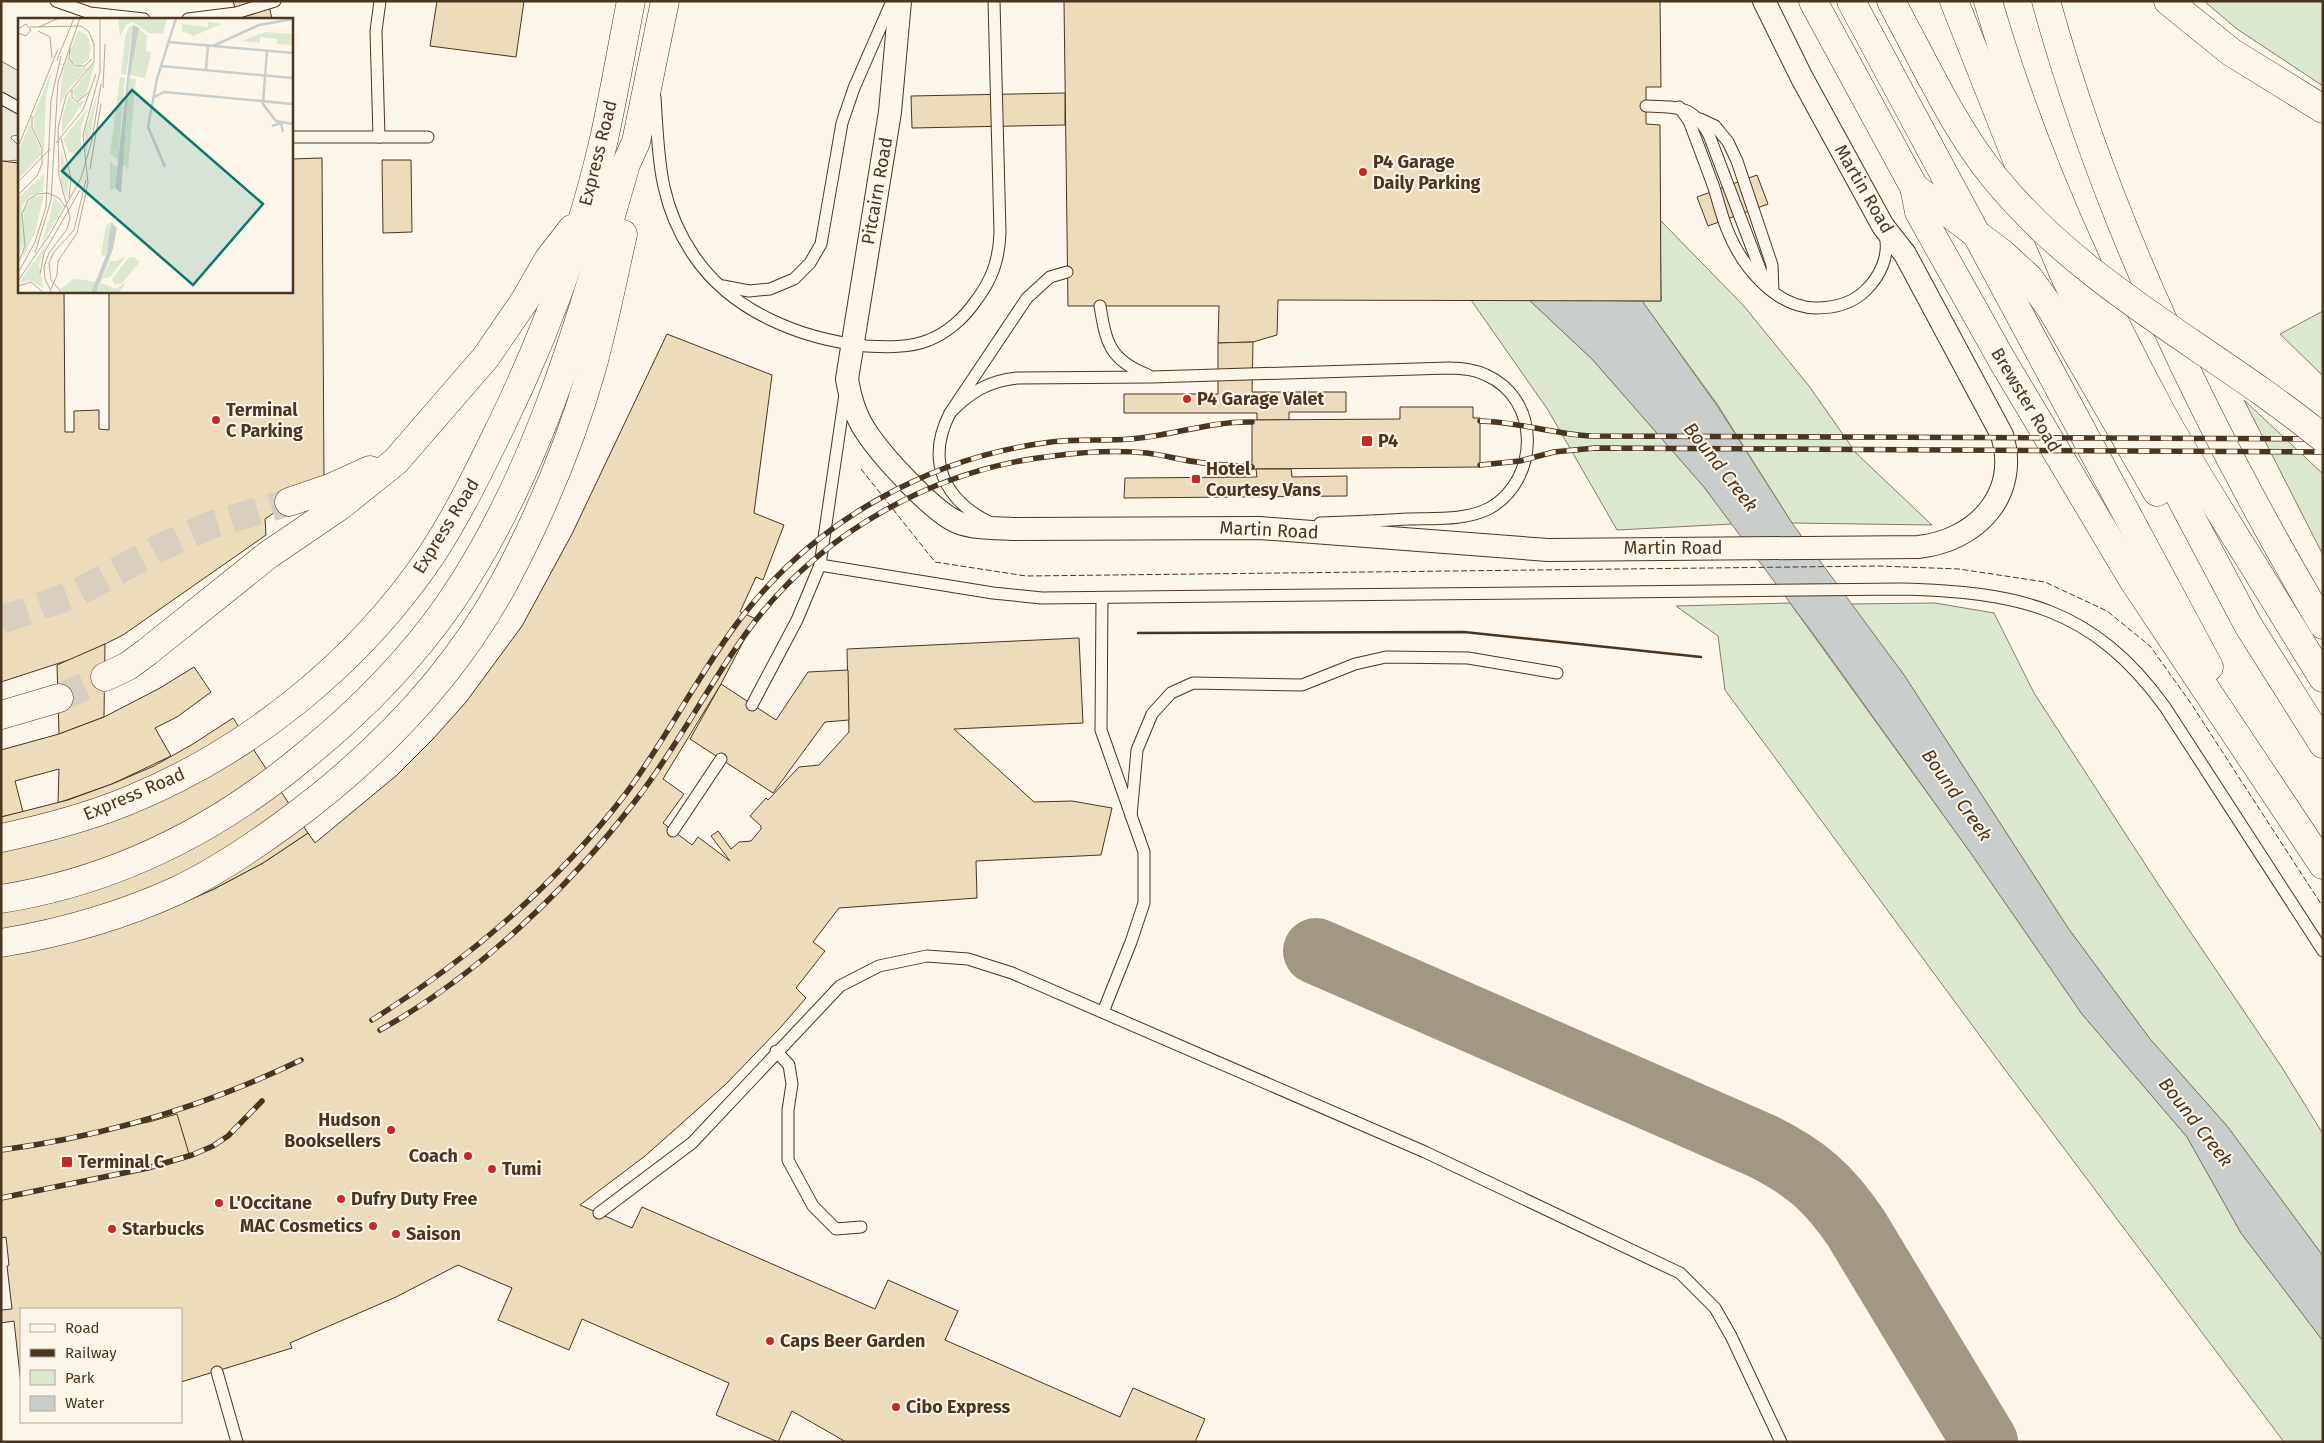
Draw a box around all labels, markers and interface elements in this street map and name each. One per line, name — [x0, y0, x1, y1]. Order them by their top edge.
inset map — [18, 18, 292, 292]
street label: Express Road — [574, 98, 622, 208]
street label: Pitcairn Road — [857, 136, 897, 246]
street label: Martin Road — [1830, 141, 1898, 237]
place label: P4 Garage Daily Parking — [1373, 151, 1481, 194]
marker: P4 Garage Daily Parking — [1357, 166, 1369, 178]
street label: Brewster Road — [1986, 344, 2066, 456]
place label: P4 Garage Valet — [1197, 388, 1325, 410]
marker: P4 Garage Valet — [1181, 393, 1193, 405]
place label: Terminal C Parking — [226, 399, 303, 442]
marker: Terminal C Parking — [210, 414, 222, 426]
water label: Bound Creek — [1679, 418, 1763, 516]
place label: P4 — [1378, 430, 1398, 452]
marker: P4 — [1360, 434, 1374, 448]
place label: Hotel Courtesy Vans — [1206, 458, 1321, 501]
marker: Hotel Courtesy Vans — [1190, 473, 1202, 485]
street label: Express Road — [408, 474, 484, 578]
street label: Martin Road — [1219, 516, 1319, 544]
street label: Martin Road — [1623, 537, 1723, 559]
water label: Bound Creek — [1917, 744, 1997, 846]
street label: Express Road — [80, 763, 188, 825]
water label: Bound Creek — [2154, 1073, 2238, 1171]
place label: Hudson Booksellers — [284, 1109, 381, 1152]
marker: Hudson Booksellers — [385, 1124, 397, 1136]
place label: Coach — [409, 1145, 458, 1167]
marker: Coach — [462, 1150, 474, 1162]
place label: Terminal C — [78, 1151, 165, 1173]
marker: Terminal C — [60, 1155, 74, 1169]
place label: Tumi — [502, 1158, 542, 1180]
marker: Tumi — [486, 1163, 498, 1175]
place label: Dufry Duty Free — [351, 1188, 477, 1210]
place label: L'Occitane — [229, 1192, 312, 1214]
marker: Dufry Duty Free — [335, 1193, 347, 1205]
marker: L'Occitane — [213, 1197, 225, 1209]
place label: MAC Cosmetics — [240, 1215, 363, 1237]
place label: Starbucks — [122, 1218, 205, 1240]
marker: MAC Cosmetics — [367, 1220, 379, 1232]
marker: Starbucks — [106, 1223, 118, 1235]
place label: Saison — [406, 1223, 461, 1245]
marker: Saison — [390, 1228, 402, 1240]
legend — [20, 1308, 182, 1423]
text: Road — [65, 1319, 100, 1337]
place label: Caps Beer Garden — [780, 1330, 925, 1352]
marker: Caps Beer Garden — [764, 1335, 776, 1347]
text: Railway — [65, 1344, 117, 1362]
text: Park — [65, 1369, 95, 1387]
text: Water — [65, 1394, 104, 1412]
place label: Cibo Express — [906, 1396, 1011, 1418]
marker: Cibo Express — [890, 1401, 902, 1413]

